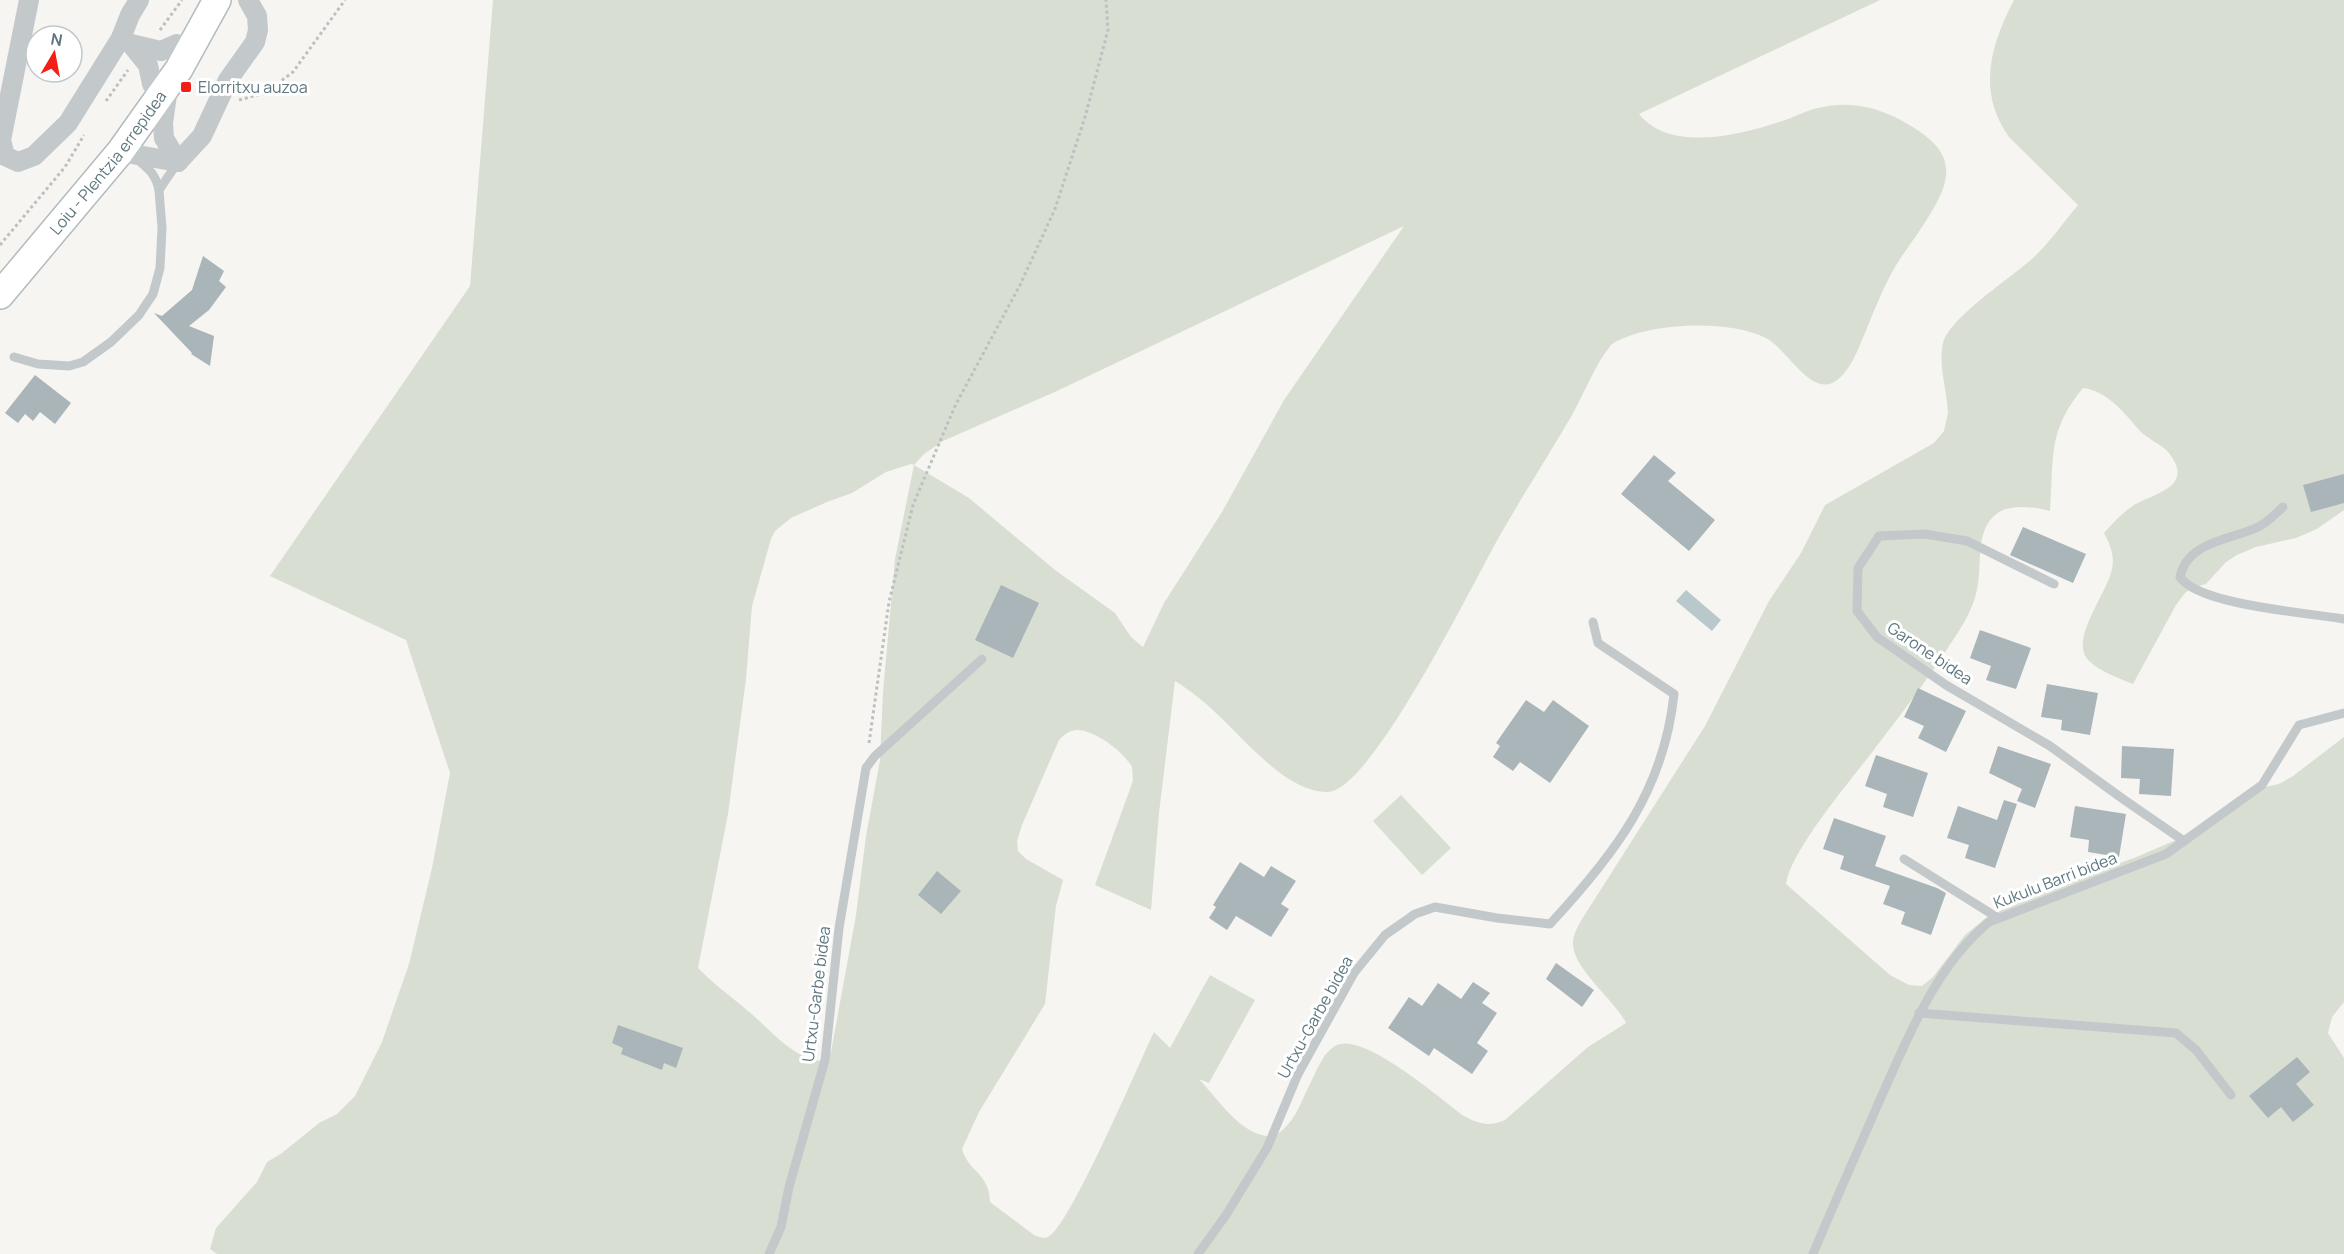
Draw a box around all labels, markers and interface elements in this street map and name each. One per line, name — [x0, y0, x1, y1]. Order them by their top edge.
north arrow — [24, 24, 84, 84]
text: N — [49, 27, 64, 51]
place label: Elorritxu auzoa — [198, 76, 308, 98]
marker: Elorritxu auzoa — [179, 80, 193, 94]
street label: Loiu - Plentzia errepidea — [44, 86, 171, 239]
street label: Garone bidea — [1883, 616, 1977, 690]
street label: Kukulu Barri bidea — [1990, 846, 2120, 914]
street label: Urtxu-Garbe bidea — [797, 925, 835, 1063]
street label: Urtxu-Garbe bidea — [1272, 952, 1358, 1082]

